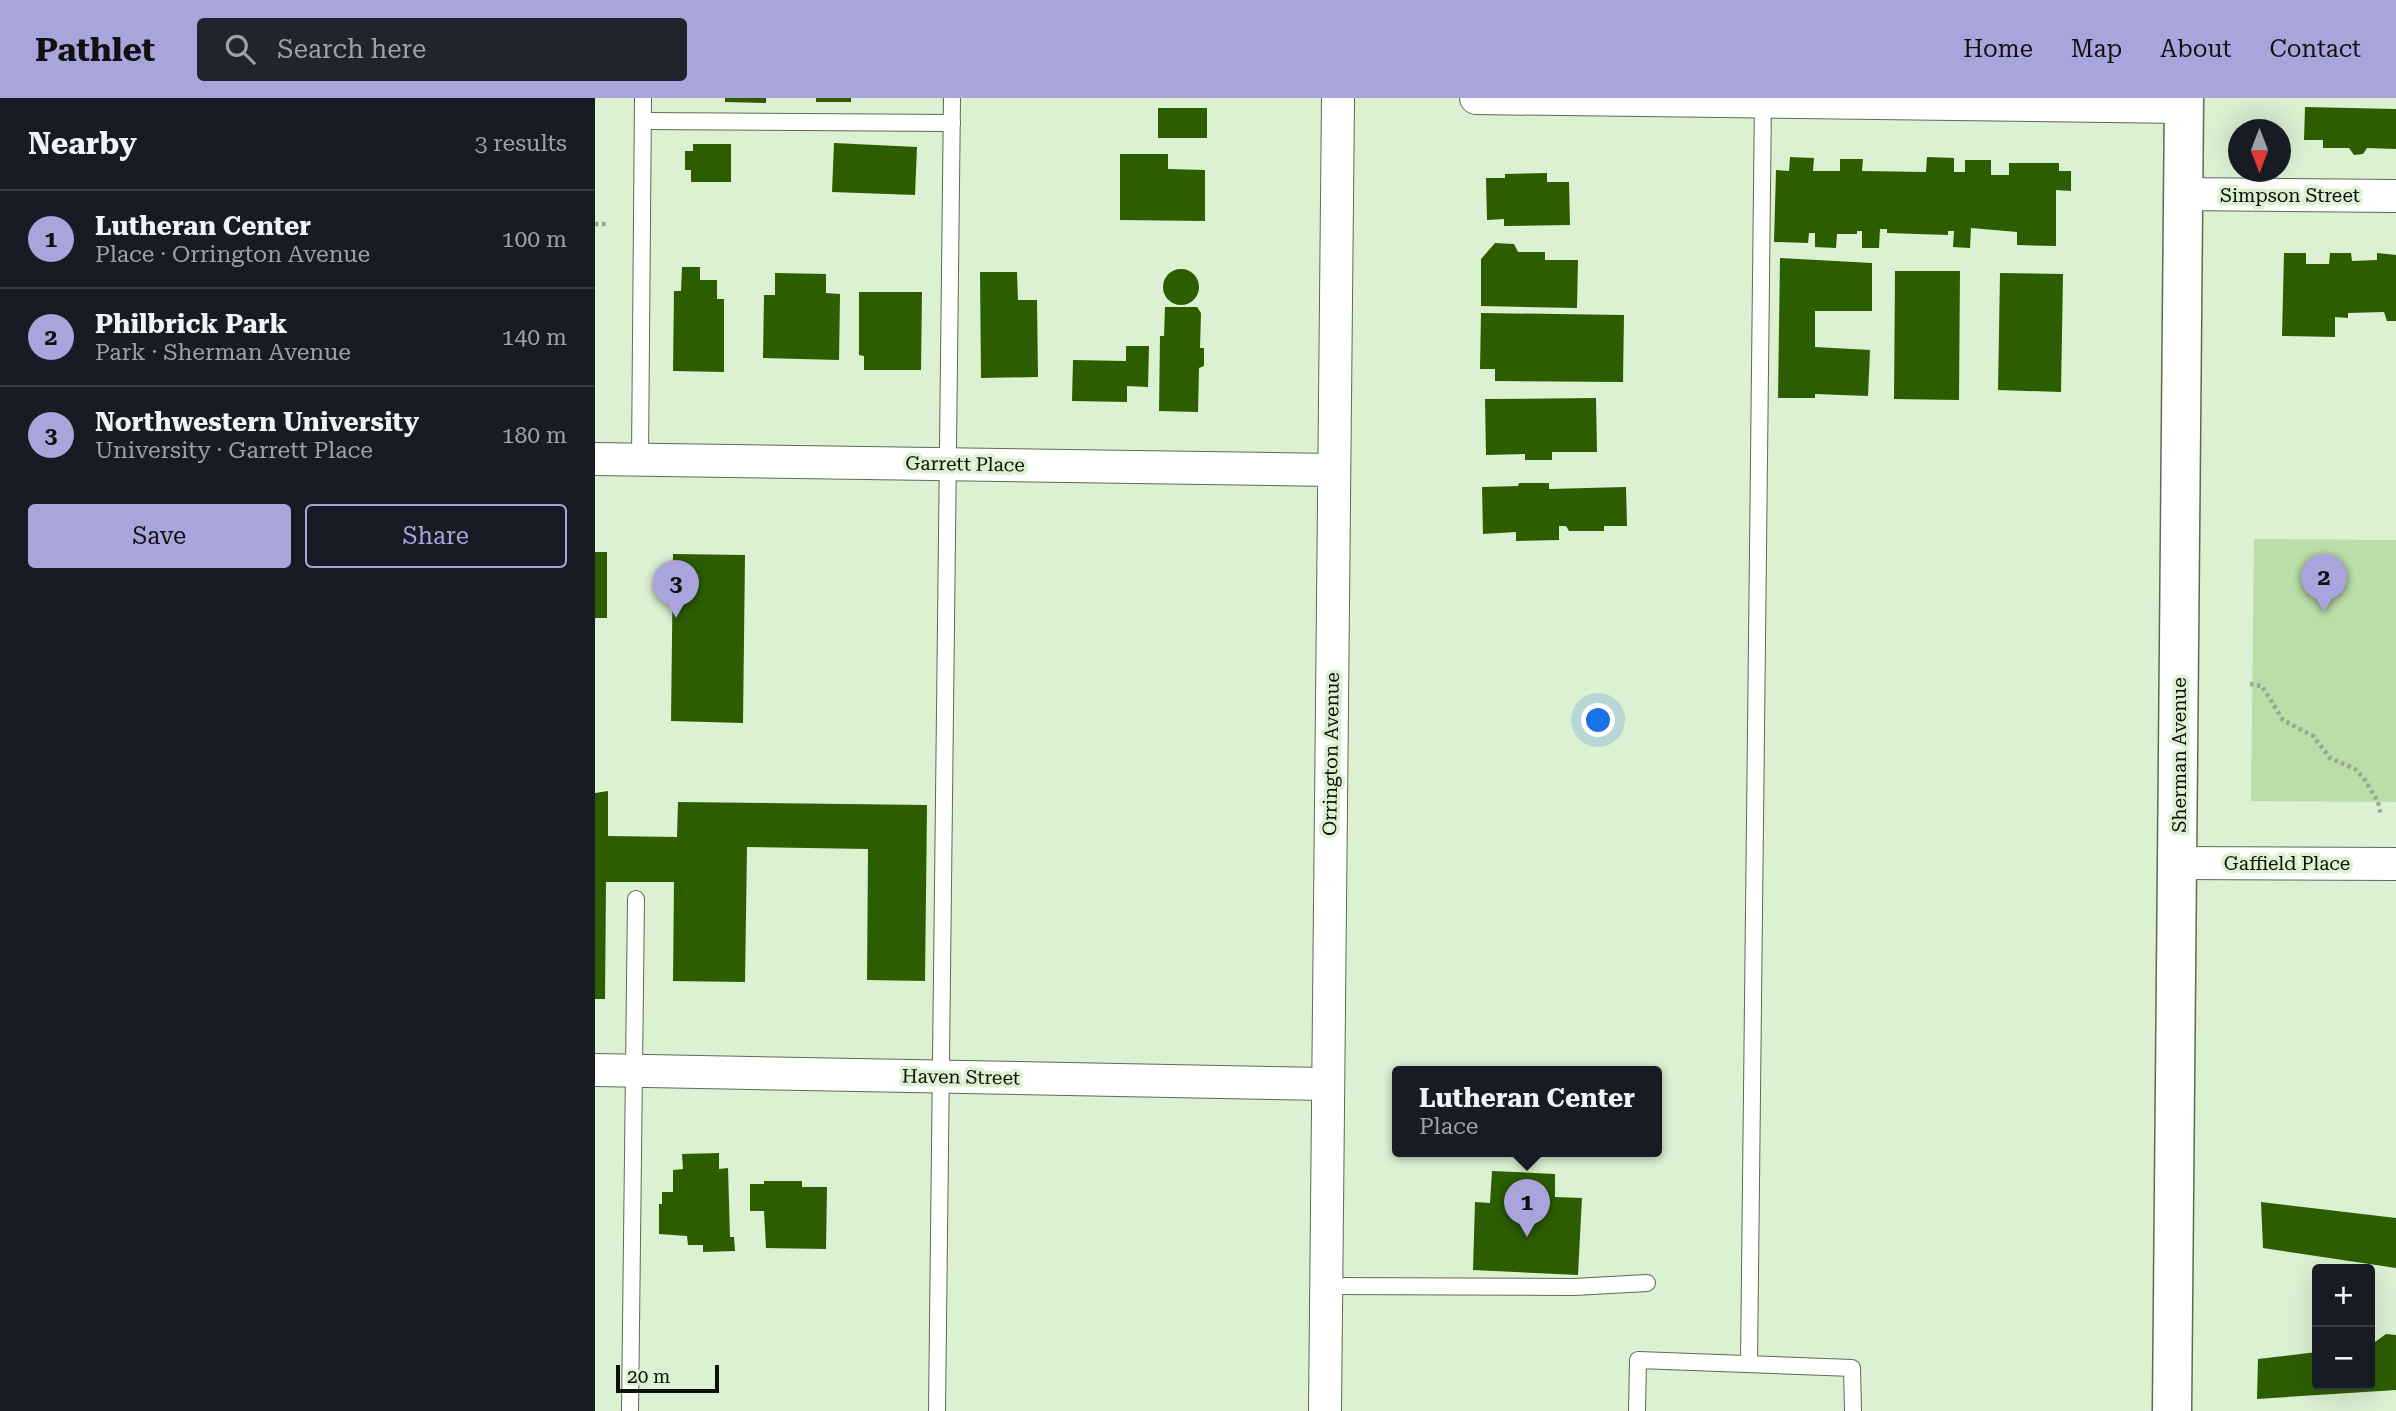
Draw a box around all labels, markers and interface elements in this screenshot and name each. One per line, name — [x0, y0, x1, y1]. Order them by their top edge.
search box — [197, 18, 687, 81]
text: Pathlet — [35, 30, 155, 69]
icon: search — [221, 30, 259, 68]
text: Search here — [277, 34, 426, 64]
text: Home — [1963, 35, 2033, 63]
text: Map — [2071, 35, 2122, 63]
text: About — [2160, 35, 2231, 63]
text: Contact — [2269, 35, 2361, 63]
north arrow — [2228, 119, 2291, 182]
text: Nearby — [28, 126, 137, 161]
text: 3 results — [475, 130, 567, 157]
street label: Simpson Street — [2220, 184, 2360, 207]
text: Lutheran Center — [95, 211, 311, 241]
text: 1 — [45, 226, 57, 253]
text: 100 m — [502, 226, 567, 253]
text: Place · Orrington Avenue — [95, 241, 370, 268]
text: Philbrick Park — [95, 309, 287, 339]
text: 2 — [45, 324, 57, 351]
text: 140 m — [502, 324, 567, 351]
text: Park · Sherman Avenue — [95, 339, 351, 366]
text: Northwestern University — [95, 407, 419, 437]
text: 3 — [45, 422, 57, 449]
text: 180 m — [502, 422, 567, 449]
text: University · Garrett Place — [95, 437, 373, 464]
street label: Garrett Place — [905, 451, 1025, 477]
button: Save — [28, 504, 291, 568]
button: Share — [305, 504, 567, 568]
pin: 2 — [2301, 554, 2347, 612]
pin: 3 — [653, 560, 699, 618]
street label: Orrington Avenue — [1318, 672, 1344, 836]
street label: Sherman Avenue — [2168, 677, 2191, 833]
your location — [1581, 703, 1615, 737]
street label: Gaffield Place — [2224, 852, 2350, 875]
street label: Haven Street — [902, 1064, 1020, 1090]
popup — [1392, 1066, 1662, 1157]
text: Lutheran Center — [1419, 1083, 1635, 1113]
text: Place — [1419, 1113, 1478, 1140]
pin: 1 — [1504, 1179, 1550, 1237]
map controls — [2312, 1264, 2375, 1390]
button: + — [2312, 1264, 2375, 1327]
button: − — [2312, 1327, 2375, 1390]
scale bar — [616, 1362, 719, 1394]
text: 20 m — [627, 1365, 670, 1388]

